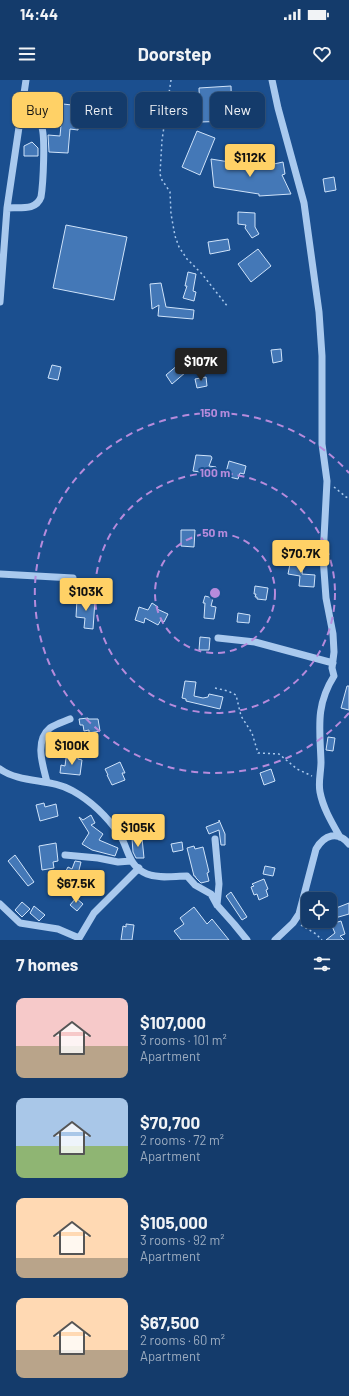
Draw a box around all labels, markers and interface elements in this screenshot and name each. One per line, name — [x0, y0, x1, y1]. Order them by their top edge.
text: 14:44 — [20, 5, 58, 23]
icon: menu — [16, 43, 38, 65]
text: Doorstep — [138, 43, 211, 65]
icon: heart — [311, 43, 333, 65]
chip: Buy — [12, 92, 63, 128]
chip: Rent — [71, 92, 127, 128]
chip: Filters — [135, 92, 202, 128]
chip: New — [210, 92, 265, 128]
pin: $112K — [222, 144, 278, 178]
text: $112K — [234, 149, 266, 165]
pin: $107K — [173, 348, 229, 382]
text: $107K — [184, 353, 218, 369]
text: 150 m — [200, 405, 230, 419]
text: 100 m — [200, 465, 230, 479]
text: 50 m — [202, 525, 228, 539]
pin: $70.7K — [268, 540, 334, 574]
text: $70.7K — [281, 545, 321, 561]
pin: $103K — [58, 578, 114, 612]
text: $103K — [69, 583, 103, 599]
centre of rings — [208, 586, 222, 600]
pin: $100K — [44, 732, 100, 766]
text: $100K — [55, 737, 90, 753]
pin: $105K — [110, 814, 166, 848]
text: $105K — [121, 819, 155, 835]
pin: $67.5K — [43, 870, 109, 904]
text: $67.5K — [57, 875, 95, 891]
map controls — [301, 892, 337, 928]
button: locate — [301, 892, 337, 928]
icon: filters — [311, 953, 333, 975]
text: 7 homes — [16, 954, 78, 974]
text: $107,000 — [140, 1012, 206, 1032]
icon: home — [48, 1014, 96, 1062]
text: 3 rooms · 101 m² — [140, 1032, 227, 1048]
text: Apartment — [140, 1048, 201, 1064]
text: $70,700 — [140, 1112, 200, 1132]
icon: home — [48, 1114, 96, 1162]
text: 2 rooms · 72 m² — [140, 1132, 224, 1148]
text: Apartment — [140, 1148, 201, 1164]
text: $105,000 — [140, 1212, 208, 1232]
icon: home — [48, 1214, 96, 1262]
text: 3 rooms · 92 m² — [140, 1232, 224, 1248]
text: Apartment — [140, 1248, 201, 1264]
text: $67,500 — [140, 1312, 199, 1332]
icon: home — [48, 1314, 96, 1362]
text: 2 rooms · 60 m² — [140, 1332, 225, 1348]
text: Apartment — [140, 1348, 201, 1364]

